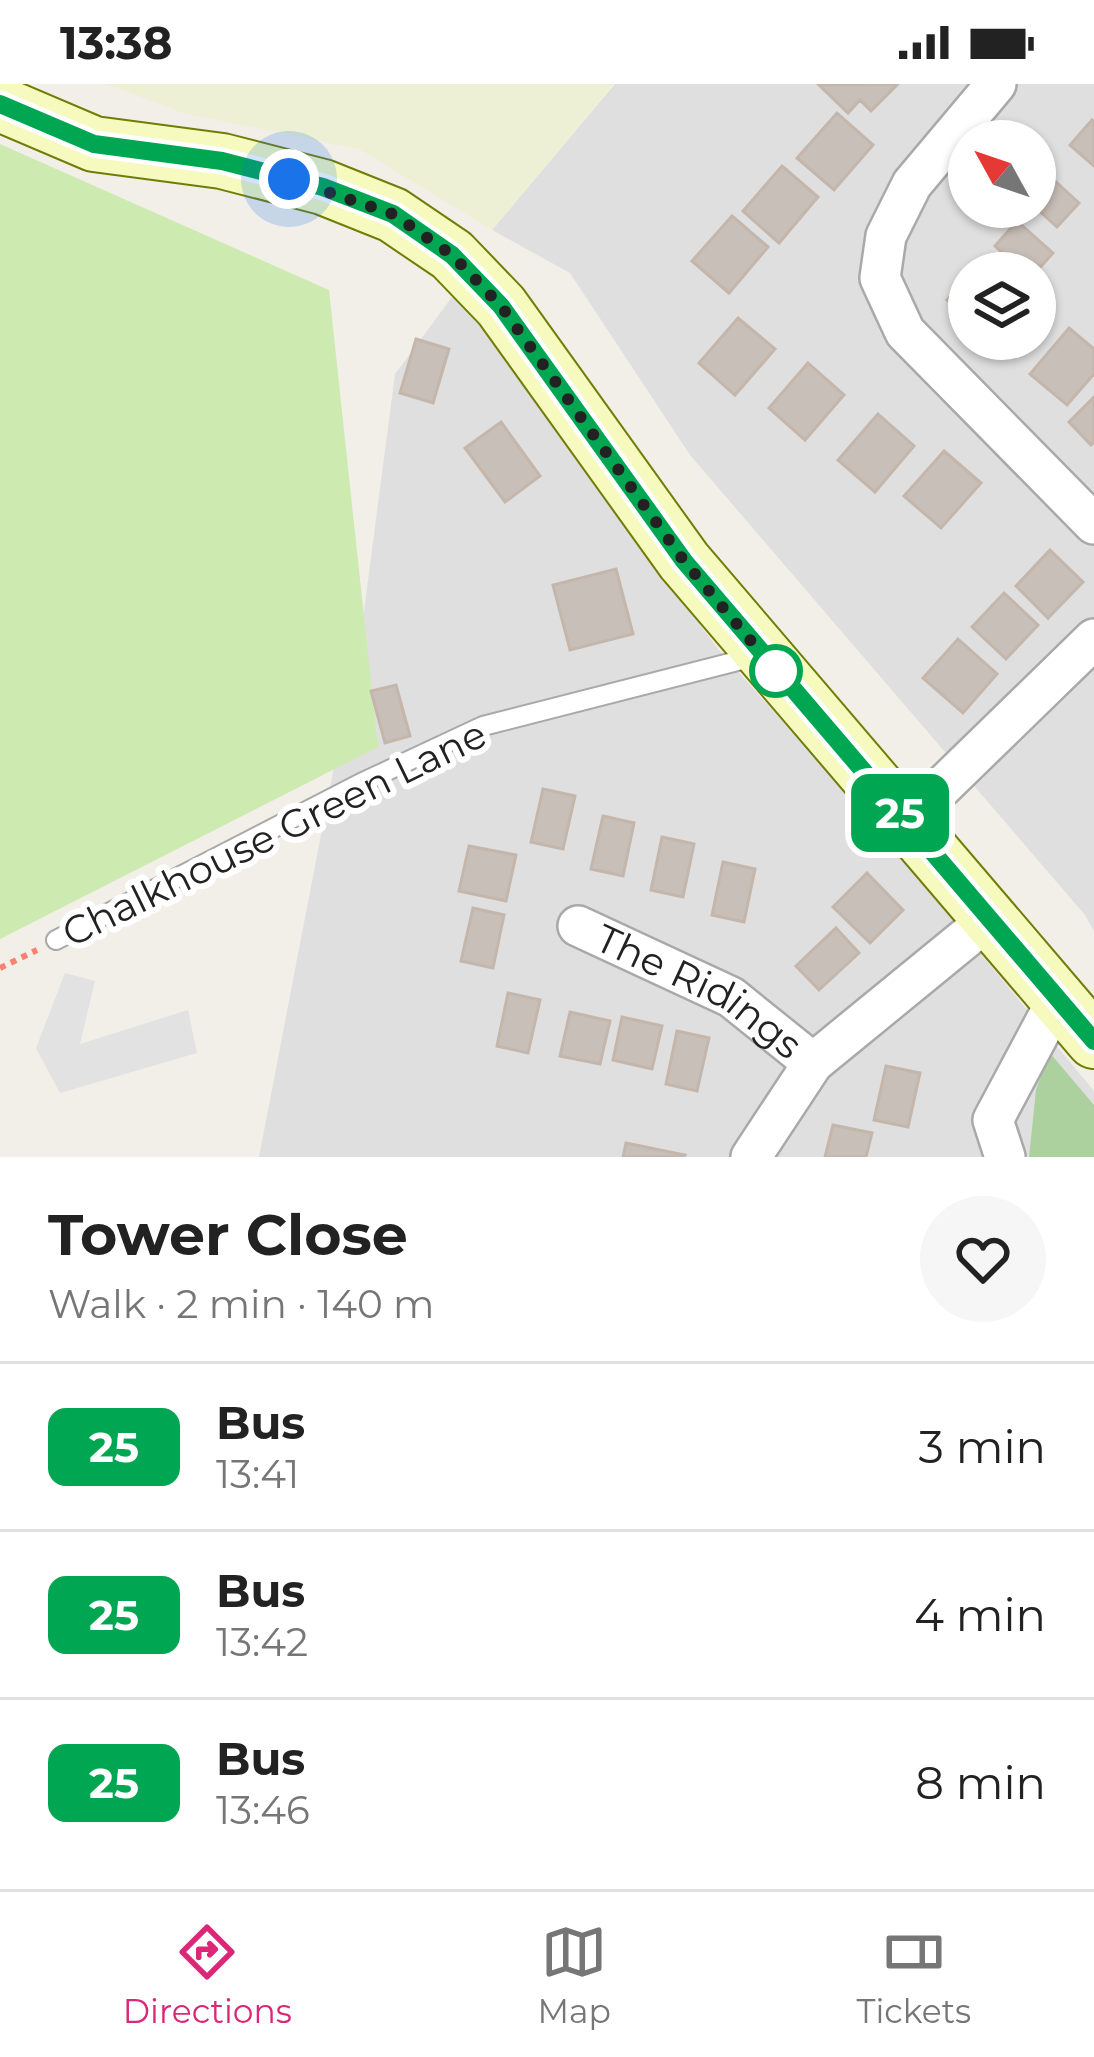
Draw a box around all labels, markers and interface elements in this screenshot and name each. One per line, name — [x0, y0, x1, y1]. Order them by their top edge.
text: 13:38 — [60, 15, 172, 70]
north arrow — [948, 120, 1056, 228]
map controls — [948, 120, 1056, 360]
your location — [259, 149, 319, 209]
button: layers — [948, 252, 1056, 360]
unlabelled marker — [751, 646, 801, 696]
street label: Chalkhouse Green Lane — [54, 709, 494, 957]
line badge: 25 — [846, 774, 954, 852]
text: 25 — [875, 787, 925, 839]
street label: The Ridings — [589, 914, 812, 1069]
button: heart — [920, 1196, 1046, 1322]
text: Tower Close — [48, 1200, 408, 1269]
text: Walk · 2 min · 140 m — [48, 1280, 434, 1328]
text: Bus — [216, 1395, 305, 1450]
text: 3 min — [919, 1419, 1046, 1474]
text: 25 — [89, 1421, 139, 1473]
text: 13:41 — [216, 1450, 299, 1498]
text: Bus — [216, 1563, 305, 1618]
text: 4 min — [914, 1587, 1046, 1642]
text: 25 — [89, 1589, 139, 1641]
text: 13:42 — [216, 1618, 308, 1666]
text: Bus — [216, 1731, 305, 1786]
text: 8 min — [915, 1755, 1046, 1810]
text: 25 — [89, 1757, 139, 1809]
text: 13:46 — [216, 1786, 310, 1834]
tab: Directions — [123, 1919, 292, 2031]
tab: Map — [538, 1919, 611, 2031]
tab: Tickets — [857, 1919, 971, 2031]

